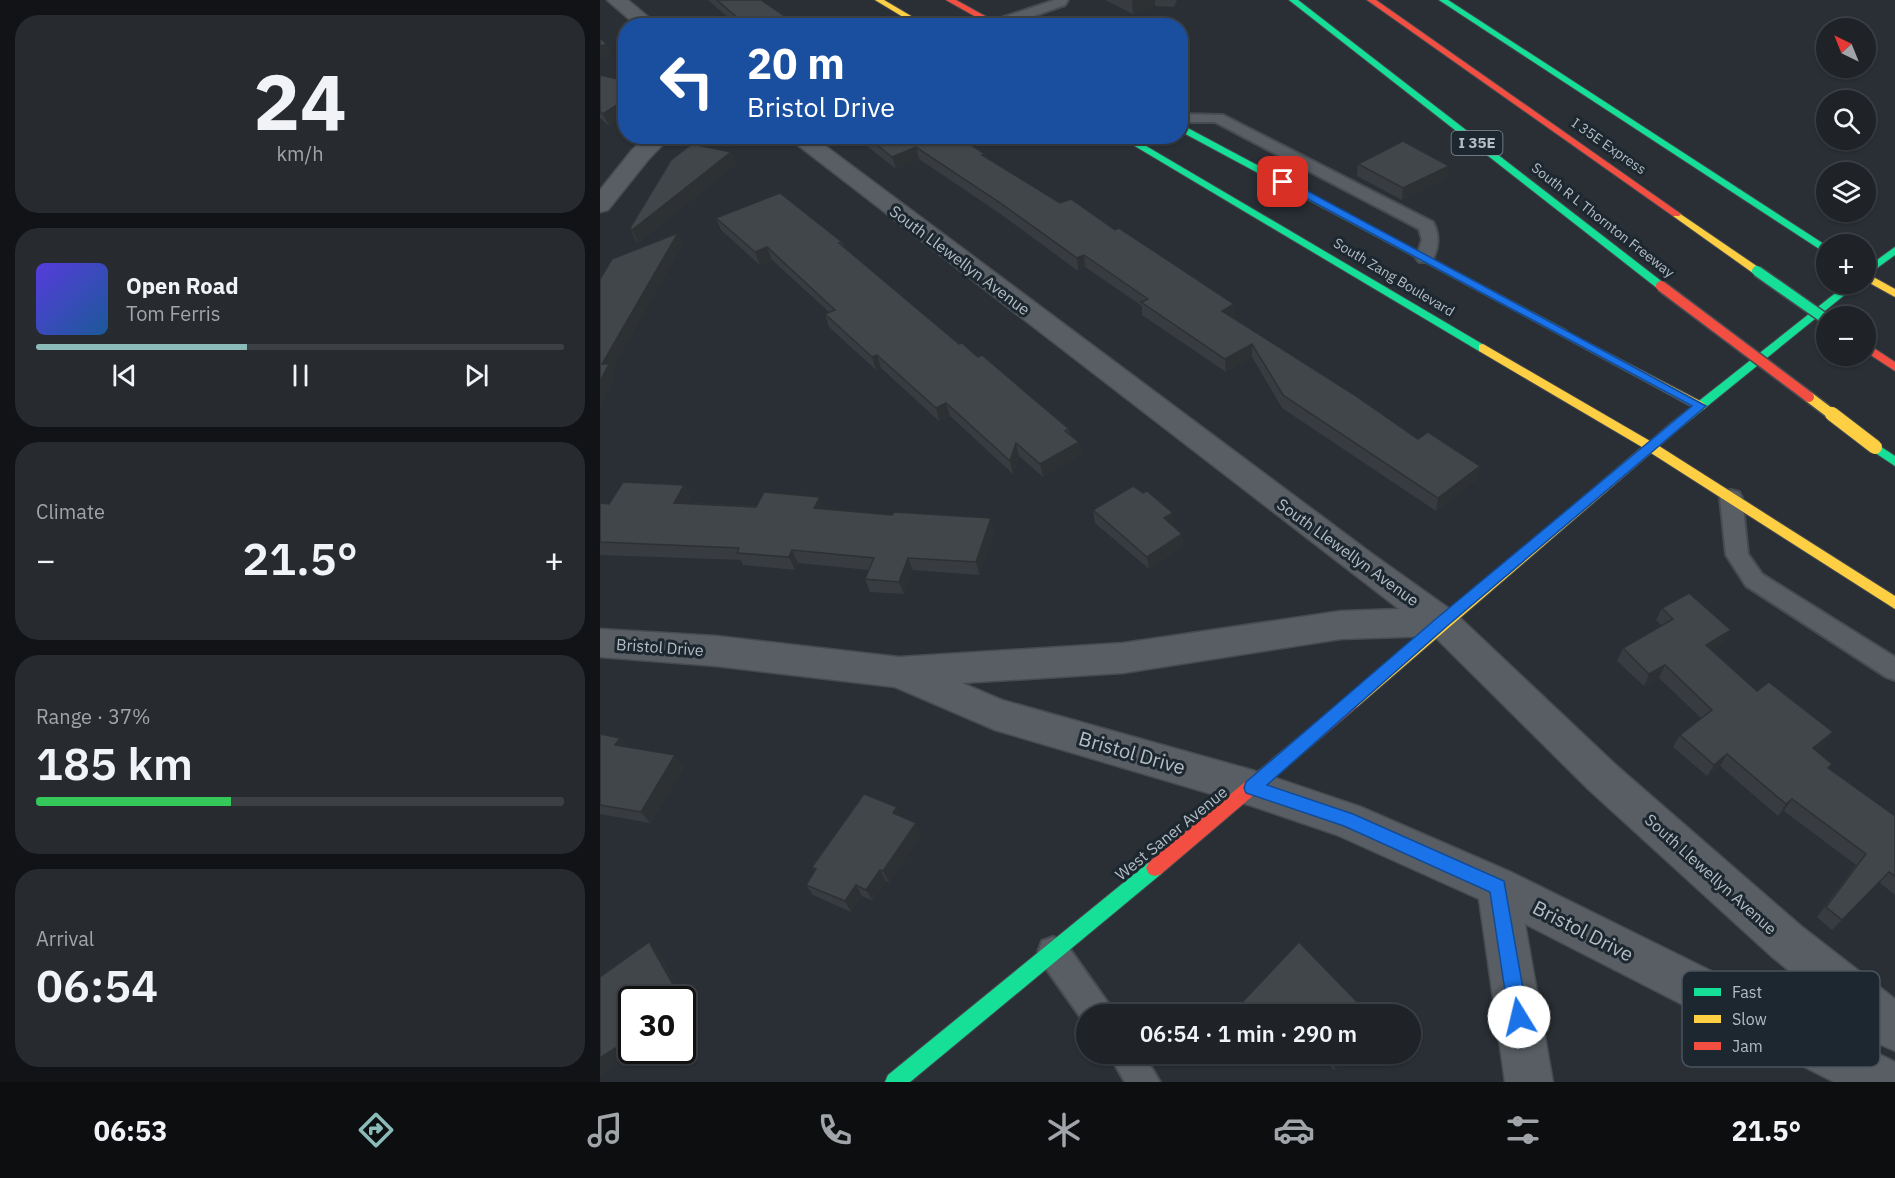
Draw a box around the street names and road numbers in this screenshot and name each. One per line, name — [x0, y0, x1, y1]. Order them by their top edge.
street label: I 35E Express — [1568, 114, 1650, 178]
road number: I 35E — [1452, 131, 1502, 155]
street label: South R L Thornton Freeway — [1528, 159, 1678, 281]
street label: South Llewellyn Avenue — [886, 201, 1034, 319]
street label: South Zang Boulevard — [1330, 234, 1458, 320]
street label: South Llewellyn Avenue — [1273, 494, 1423, 610]
street label: Bristol Drive — [616, 634, 705, 660]
street label: Bristol Drive — [1076, 724, 1189, 781]
street label: West Saner Avenue — [1111, 781, 1231, 884]
street label: South Llewellyn Avenue — [1641, 809, 1781, 939]
street label: Bristol Drive — [1528, 894, 1638, 967]

